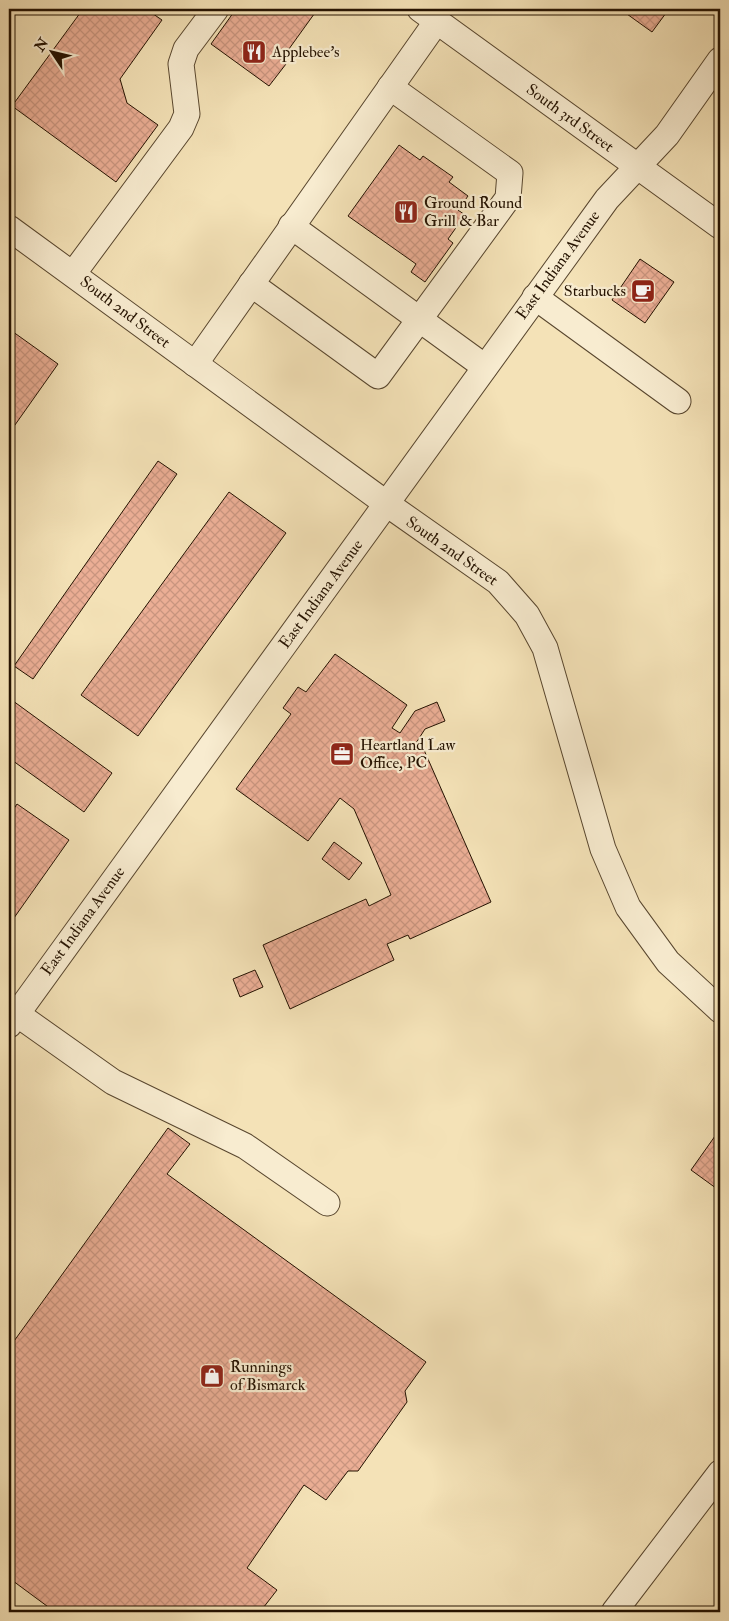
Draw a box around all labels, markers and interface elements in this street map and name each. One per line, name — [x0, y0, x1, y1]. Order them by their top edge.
north arrow — [28, 28, 78, 78]
text: N — [31, 34, 53, 56]
restaurant icon: Applebee's — [241, 39, 267, 65]
place label: Applebee's — [271, 42, 339, 63]
street label: South 3rd Street — [522, 79, 618, 157]
place label: Ground Round Grill & Bar — [424, 193, 522, 231]
restaurant icon: Ground Round Grill & Bar — [393, 199, 419, 225]
street label: East Indiana Avenue — [512, 206, 604, 323]
street label: South 2nd Street — [76, 272, 174, 352]
cafe icon: Starbucks — [630, 278, 656, 304]
place label: Starbucks — [564, 281, 626, 301]
street label: South 2nd Street — [402, 512, 502, 590]
street label: East Indiana Avenue — [275, 535, 367, 652]
place label: Heartland Law Office, PC — [360, 735, 456, 773]
office icon: Heartland Law Office, PC — [329, 741, 355, 767]
street label: East Indiana Avenue — [37, 862, 129, 979]
place label: Runnings of Bismarck — [230, 1357, 306, 1395]
shop icon: Runnings of Bismarck — [199, 1363, 225, 1389]

